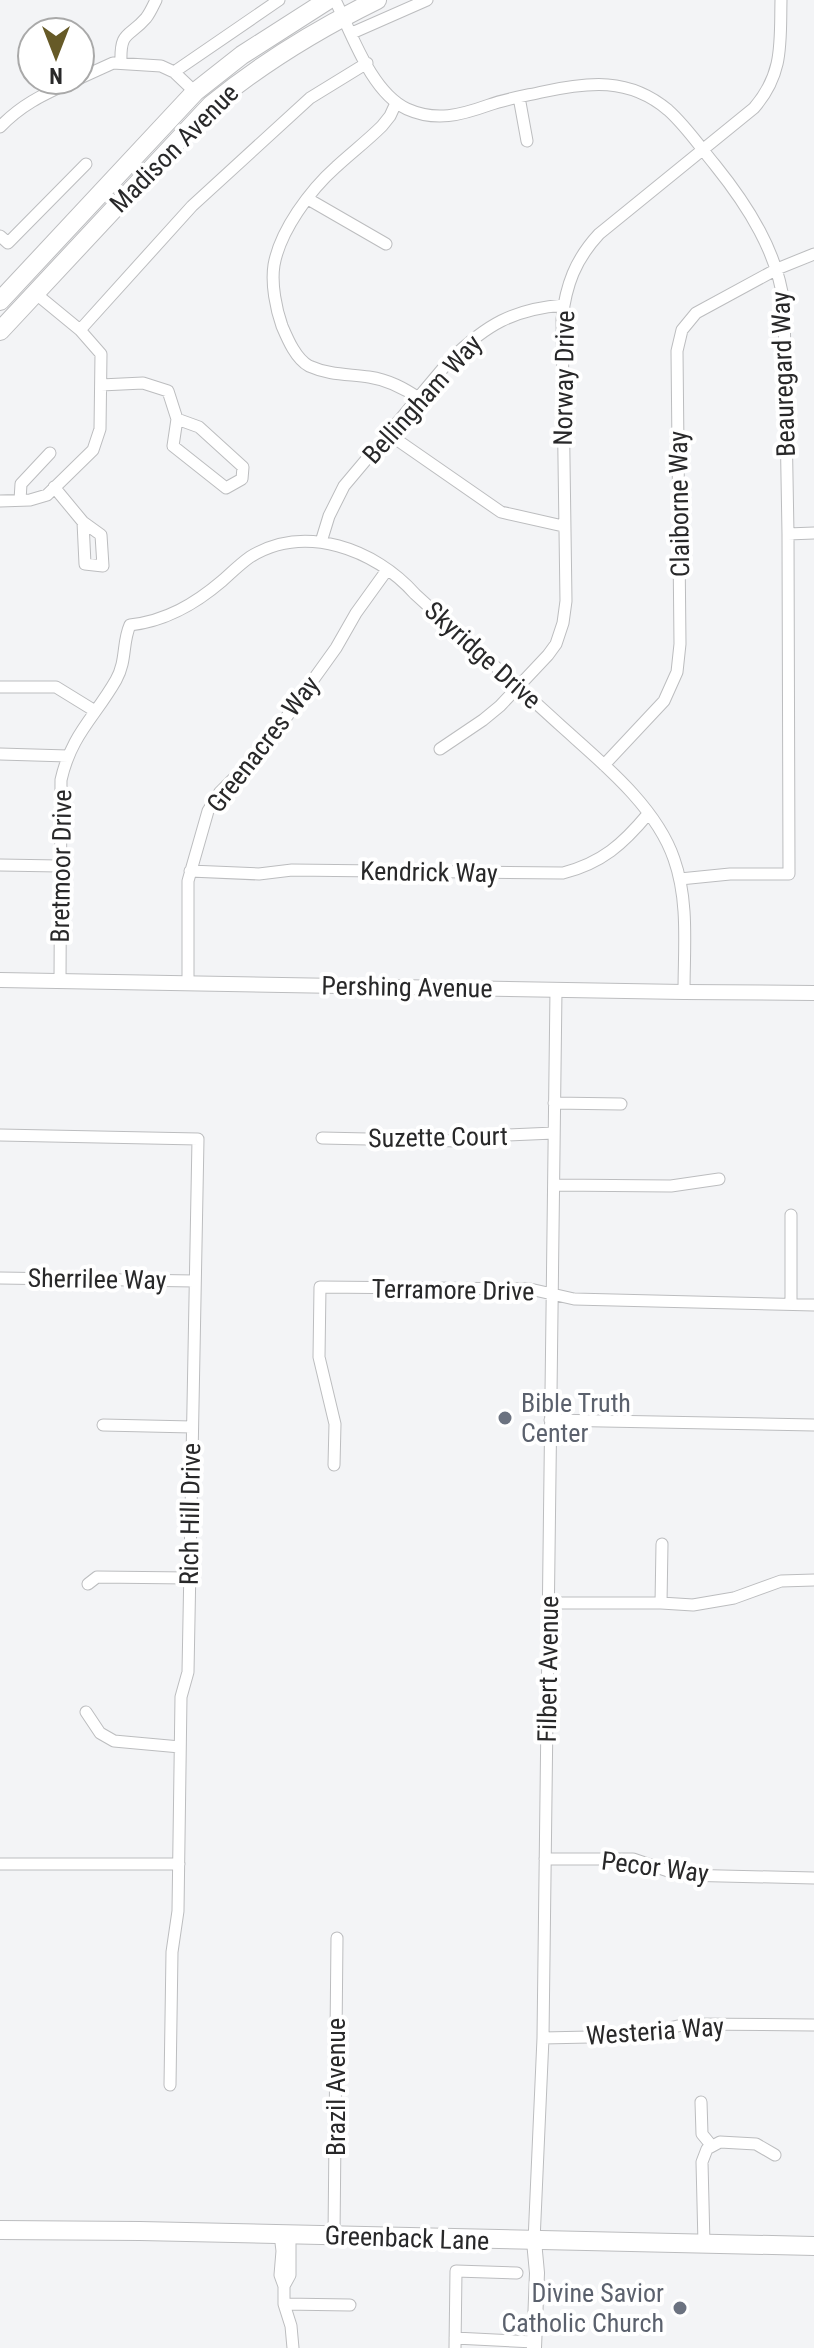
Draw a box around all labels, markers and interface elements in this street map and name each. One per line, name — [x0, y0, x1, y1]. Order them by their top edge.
north arrow — [16, 16, 96, 96]
text: N — [49, 63, 63, 88]
street label: Madison Avenue — [104, 78, 244, 218]
street label: Beauregard Way — [765, 291, 801, 457]
street label: Norway Drive — [548, 310, 580, 446]
street label: Bellingham Way — [356, 328, 488, 470]
street label: Claiborne Way — [663, 431, 695, 577]
street label: Skyridge Drive — [419, 595, 547, 715]
street label: Greenacres Way — [200, 670, 326, 818]
street label: Bretmoor Drive — [45, 789, 77, 943]
street label: Kendrick Way — [360, 856, 498, 888]
street label: Pershing Avenue — [321, 971, 493, 1003]
street label: Suzette Court — [368, 1121, 508, 1153]
street label: Sherrilee Way — [27, 1263, 167, 1295]
street label: Terramore Drive — [371, 1274, 535, 1306]
place label: Bible Truth Center — [521, 1388, 631, 1448]
marker: Bible Truth Center — [496, 1409, 514, 1427]
street label: Rich Hill Drive — [174, 1443, 206, 1585]
street label: Filbert Avenue — [532, 1595, 564, 1743]
street label: Pecor Way — [600, 1846, 711, 1888]
street label: Westeria Way — [585, 2011, 725, 2051]
street label: Brazil Avenue — [321, 2018, 351, 2156]
street label: Greenback Lane — [324, 2220, 490, 2256]
place label: Divine Savior Catholic Church — [501, 2278, 664, 2338]
marker: Divine Savior Catholic Church — [671, 2299, 689, 2317]

